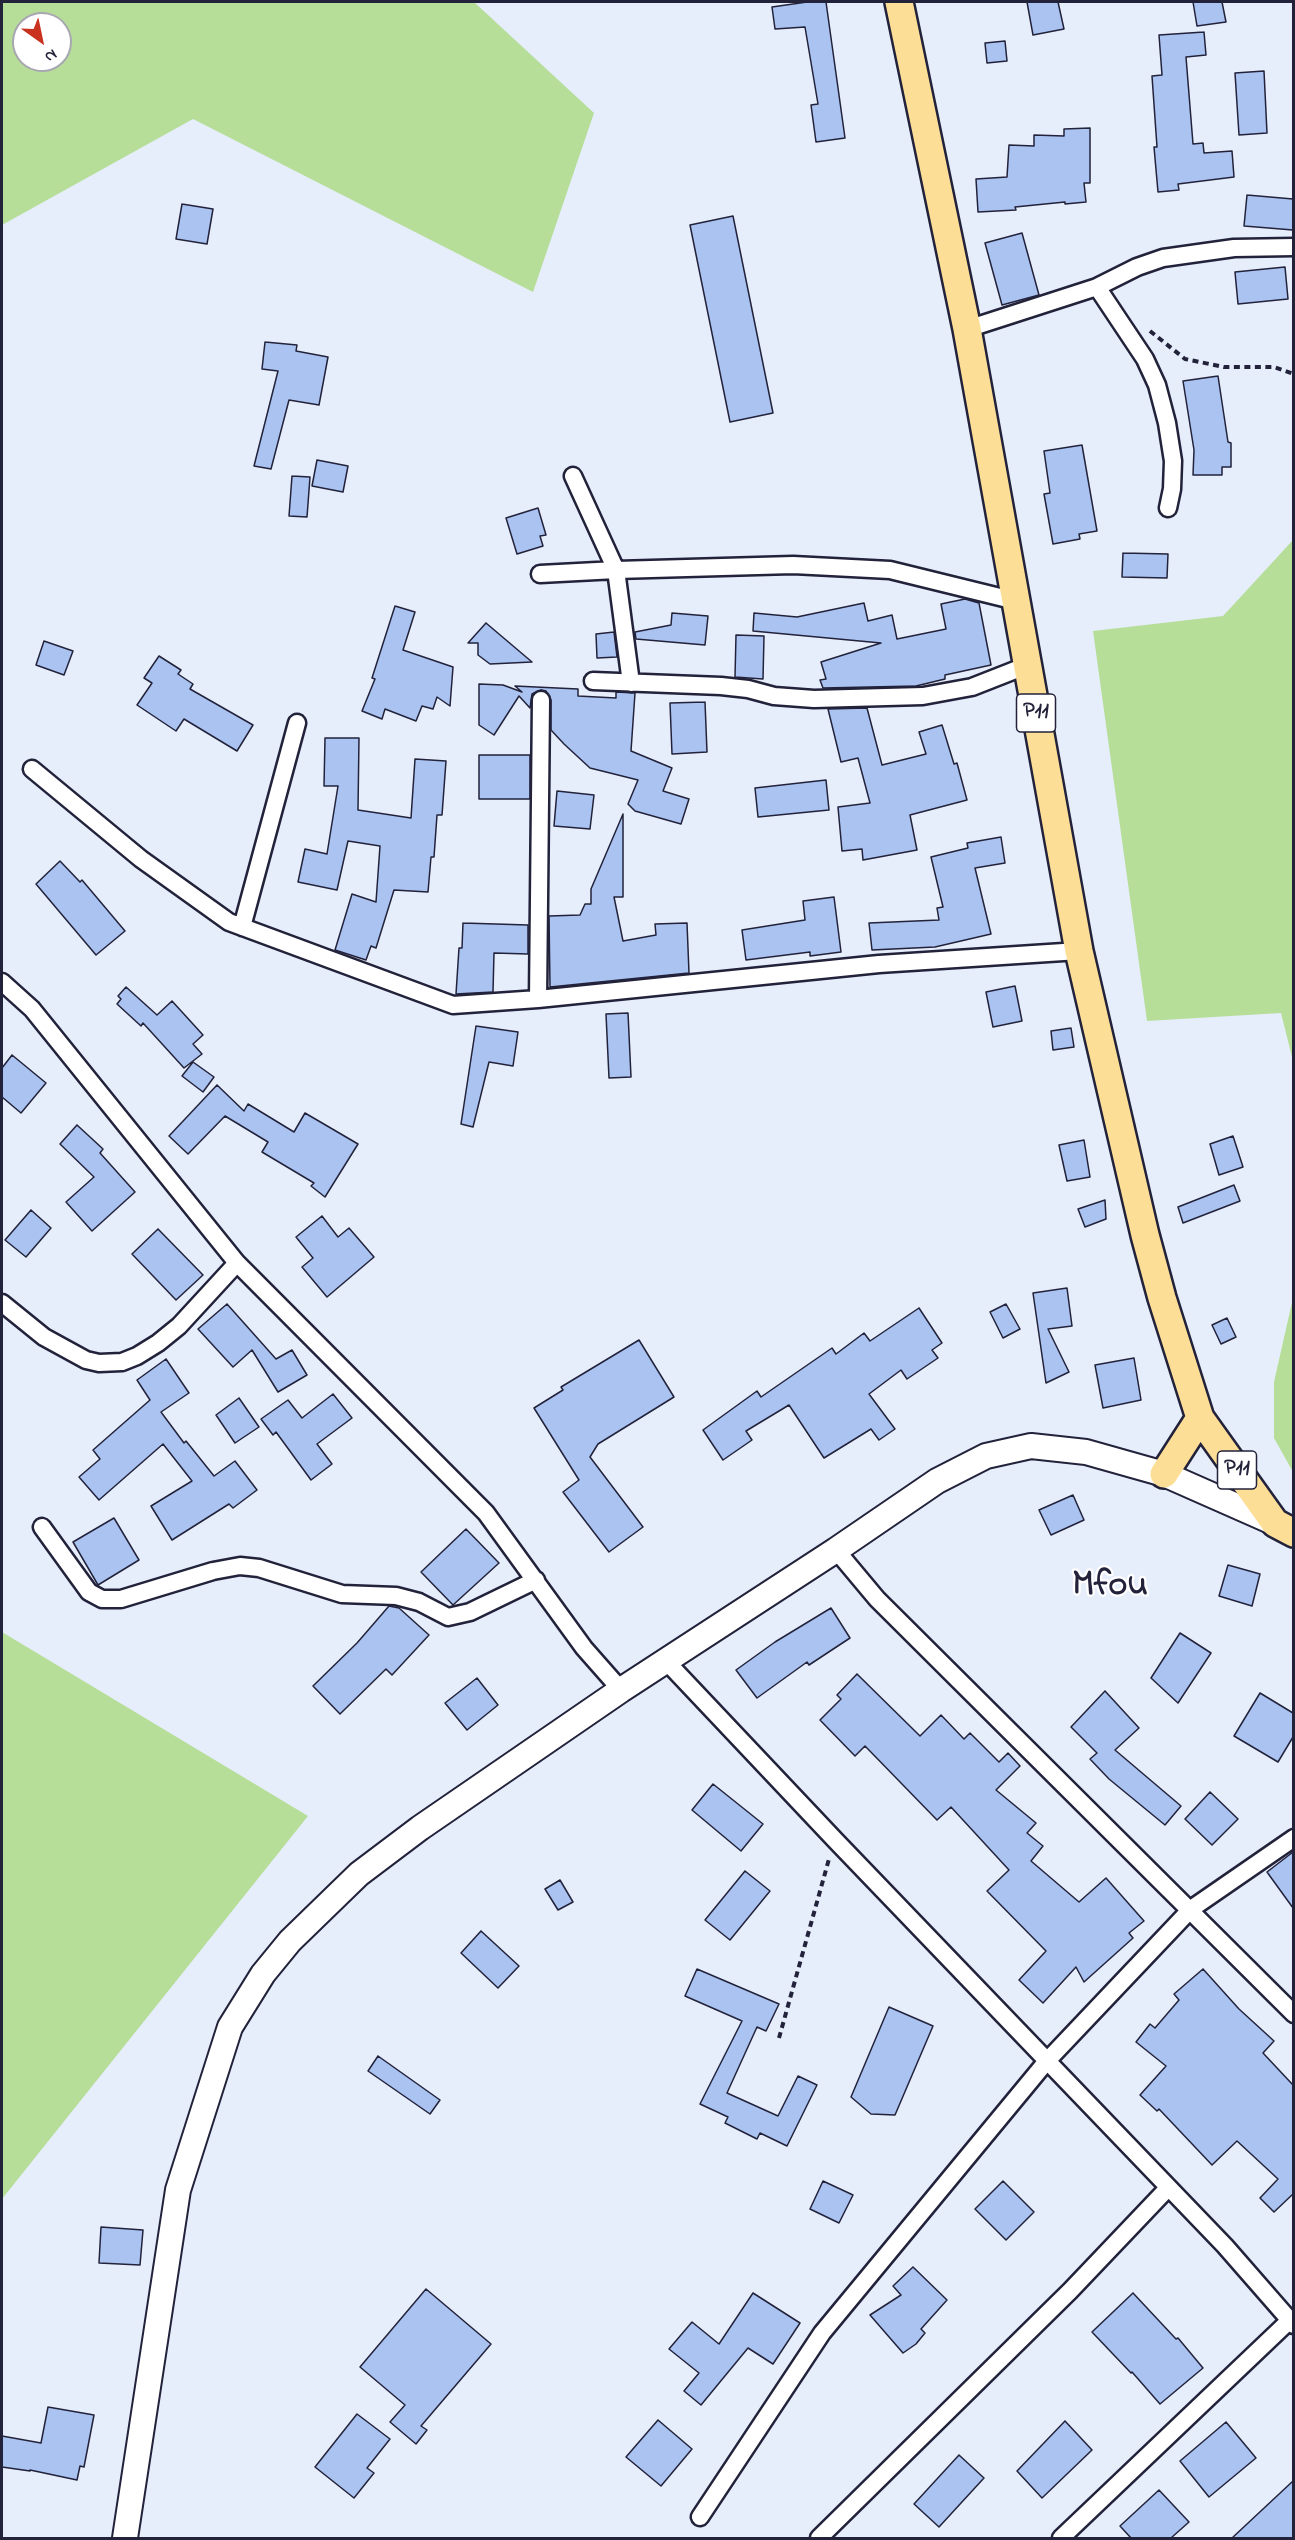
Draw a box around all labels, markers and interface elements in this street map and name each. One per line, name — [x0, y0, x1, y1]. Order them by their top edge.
north arrow — [12, 12, 72, 72]
text: N — [40, 42, 62, 68]
road number: P11 — [1016, 694, 1056, 732]
road number: P11 — [1218, 1451, 1256, 1489]
district label: Mfou — [1072, 1566, 1148, 1610]

